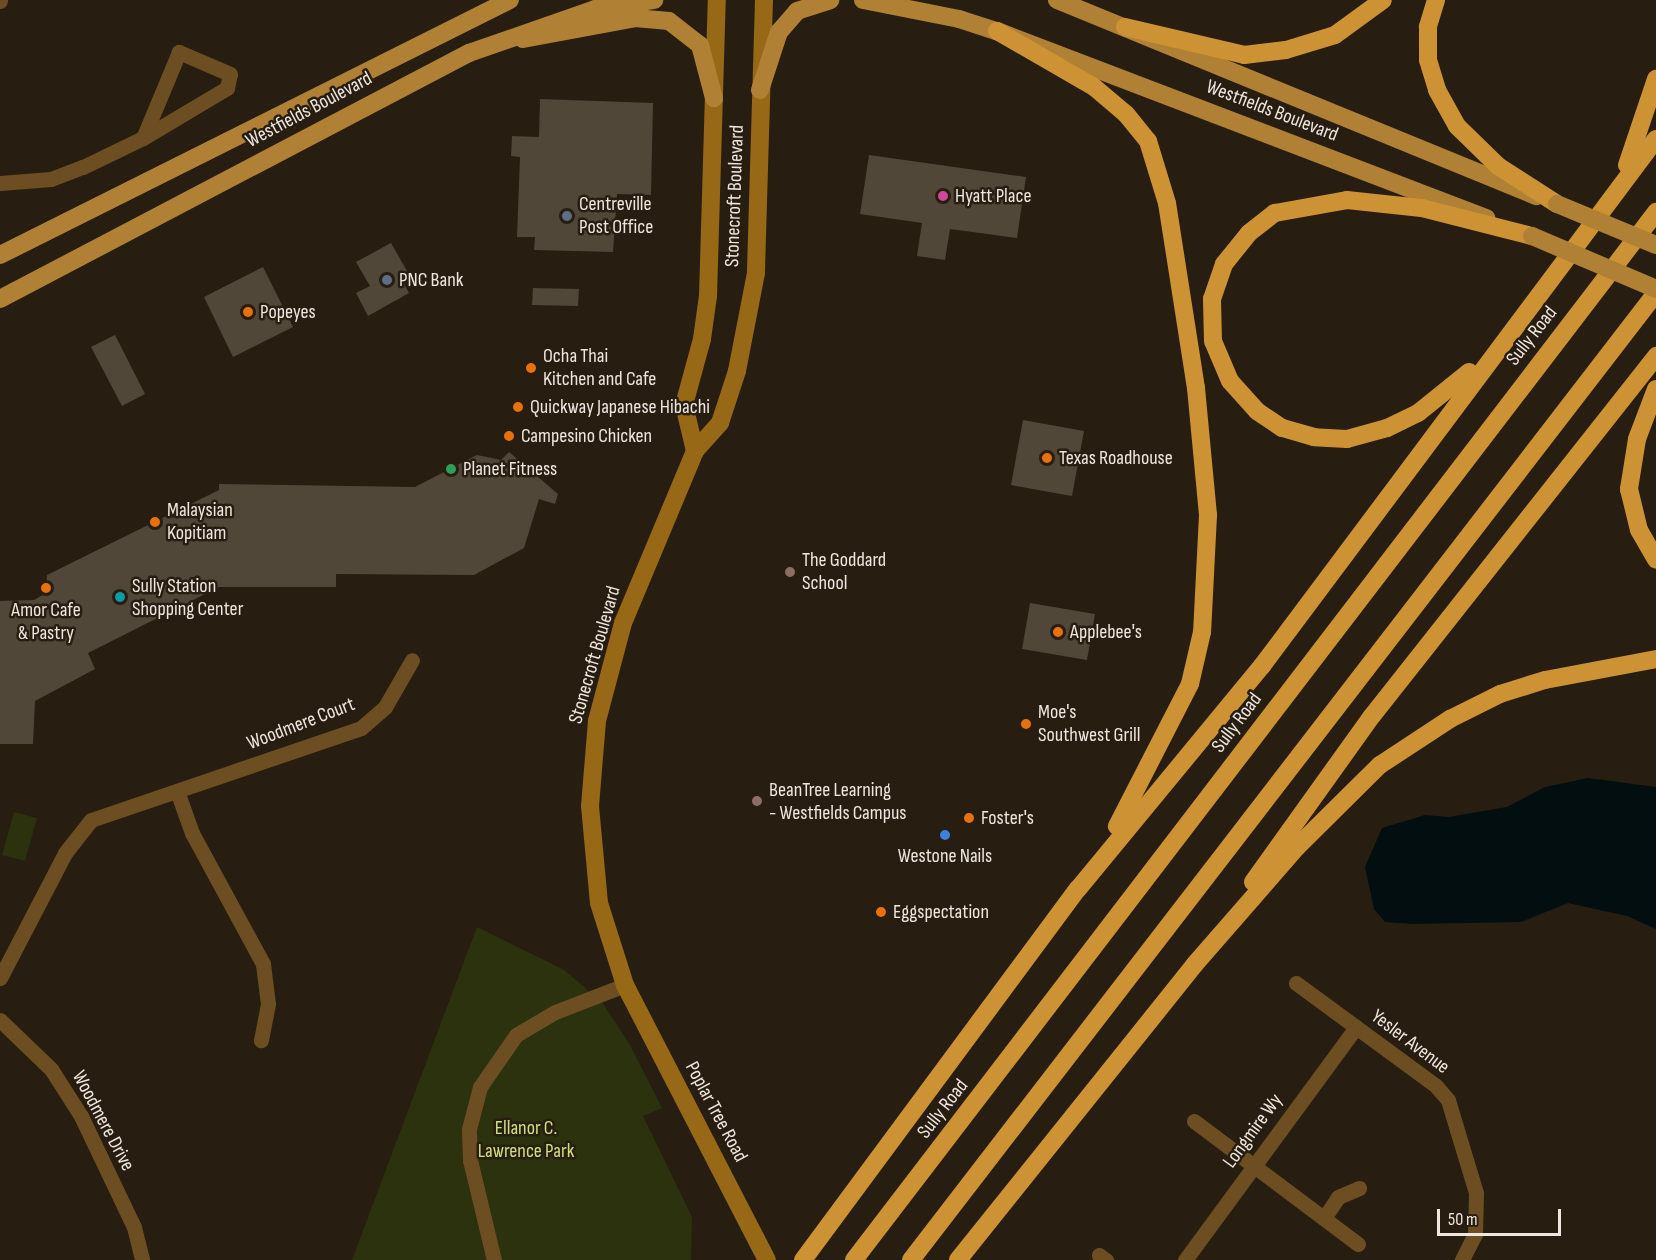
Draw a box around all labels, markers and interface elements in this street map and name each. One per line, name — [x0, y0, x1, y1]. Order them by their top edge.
street label: Westfields Boulevard — [242, 67, 376, 153]
street label: Westfields Boulevard — [1203, 75, 1341, 147]
street label: Stonecroft Boulevard — [721, 125, 749, 267]
place label: Hyatt Place — [955, 184, 1031, 208]
marker: Hyatt Place — [936, 189, 950, 203]
place label: Centreville Post Office — [579, 192, 653, 239]
marker: Centreville Post Office — [560, 209, 574, 223]
place label: PNC Bank — [399, 268, 463, 292]
marker: PNC Bank — [380, 273, 394, 287]
place label: Popeyes — [260, 300, 316, 324]
street label: Sully Road — [1501, 302, 1563, 370]
marker: Popeyes — [241, 305, 255, 319]
place label: Ocha Thai Kitchen and Cafe — [543, 344, 656, 391]
marker: Ocha Thai Kitchen and Cafe — [524, 361, 538, 375]
place label: Quickway Japanese Hibachi — [530, 395, 710, 419]
marker: Quickway Japanese Hibachi — [511, 400, 525, 414]
place label: Campesino Chicken — [521, 424, 652, 448]
marker: Campesino Chicken — [502, 429, 516, 443]
place label: Texas Roadhouse — [1059, 446, 1173, 470]
marker: Texas Roadhouse — [1040, 451, 1054, 465]
place label: Planet Fitness — [463, 457, 557, 481]
marker: Planet Fitness — [444, 462, 458, 476]
place label: Malaysian Kopitiam — [167, 498, 233, 545]
marker: Malaysian Kopitiam — [148, 515, 162, 529]
place label: The Goddard School — [802, 548, 886, 595]
marker: The Goddard School — [783, 565, 797, 579]
place label: Sully Station Shopping Center — [132, 574, 243, 621]
marker: Amor Cafe & Pastry — [39, 581, 53, 595]
street label: Stonecroft Boulevard — [564, 583, 626, 727]
marker: Sully Station Shopping Center — [113, 590, 127, 604]
place label: Amor Cafe & Pastry — [11, 598, 81, 645]
place label: Applebee's — [1070, 620, 1142, 644]
marker: Applebee's — [1051, 625, 1065, 639]
street label: Sully Road — [1207, 688, 1267, 758]
street label: Woodmere Court — [244, 692, 358, 756]
place label: Moe's Southwest Grill — [1038, 700, 1140, 747]
marker: Moe's Southwest Grill — [1019, 717, 1033, 731]
place label: BeanTree Learning - Westfields Campus — [769, 778, 906, 825]
marker: BeanTree Learning - Westfields Campus — [750, 794, 764, 808]
place label: Foster's — [981, 806, 1034, 830]
marker: Foster's — [962, 811, 976, 825]
marker: Westone Nails — [938, 828, 952, 842]
place label: Westone Nails — [898, 844, 992, 868]
place label: Eggspectation — [893, 900, 989, 924]
marker: Eggspectation — [874, 905, 888, 919]
street label: Yesler Avenue — [1366, 1005, 1454, 1079]
street label: Poplar Tree Road — [680, 1058, 752, 1166]
street label: Woodmere Drive — [67, 1067, 139, 1175]
street label: Sully Road — [912, 1075, 974, 1143]
street label: Longmire Wy — [1218, 1089, 1288, 1173]
park label: Ellanor C. Lawrence Park — [478, 1116, 574, 1163]
scale bar — [1440, 1197, 1564, 1235]
text: 50 m — [1448, 1209, 1478, 1230]

